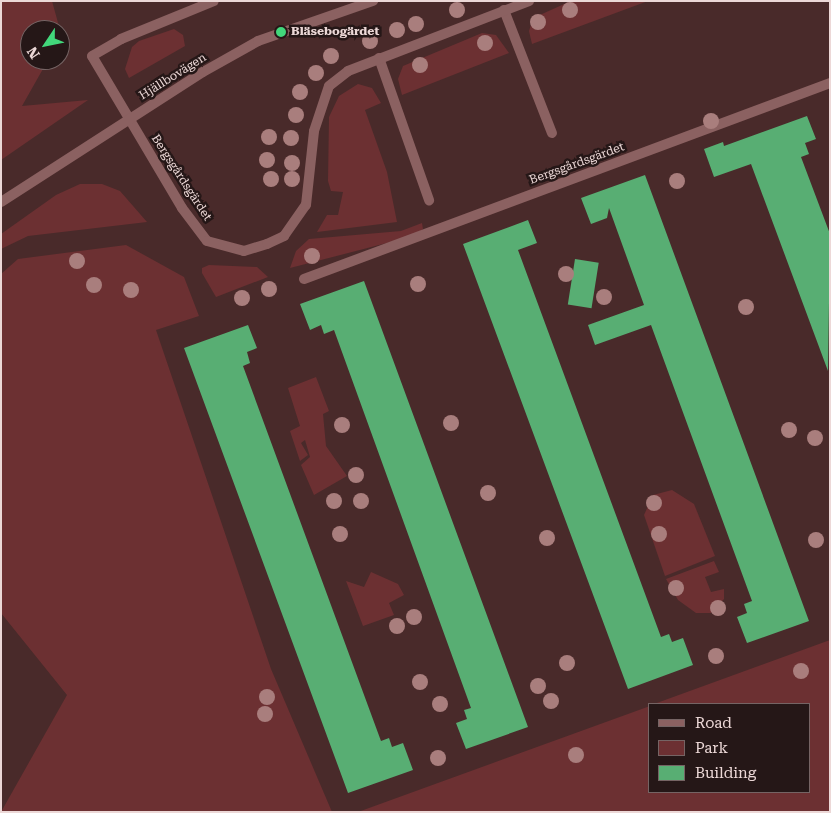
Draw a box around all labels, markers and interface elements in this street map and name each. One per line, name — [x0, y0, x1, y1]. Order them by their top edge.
north arrow — [20, 20, 70, 70]
place label: Bläsebogärdet — [291, 25, 379, 39]
marker: Bläsebogärdet — [275, 26, 287, 38]
text: N — [24, 44, 43, 62]
street label: Hjällbovägen — [137, 51, 209, 103]
street label: Bergsgårdsgärdet — [148, 132, 214, 224]
street label: Bergsgårdsgärdet — [528, 140, 626, 188]
legend — [648, 703, 811, 793]
text: Road — [695, 714, 732, 732]
text: Park — [695, 739, 728, 757]
text: Building — [695, 764, 756, 782]

